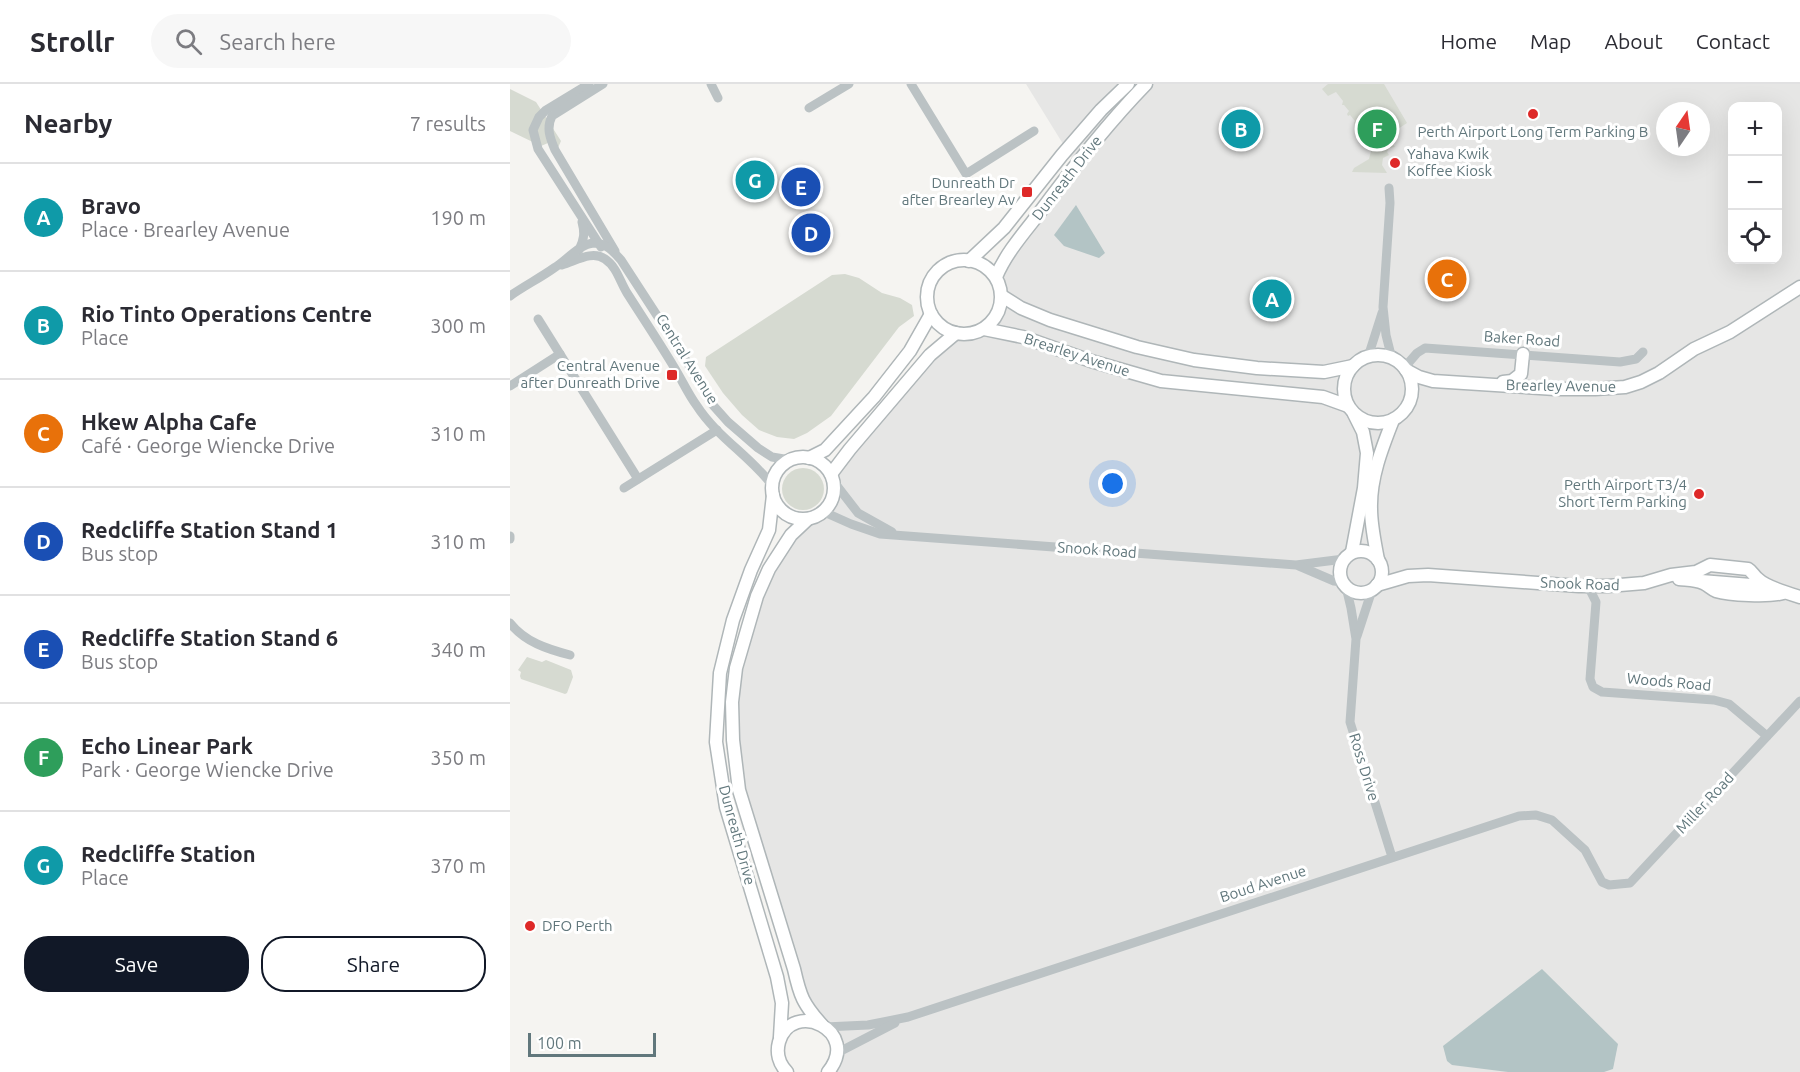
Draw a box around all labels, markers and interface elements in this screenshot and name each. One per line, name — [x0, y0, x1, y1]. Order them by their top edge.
search box — [151, 14, 571, 68]
icon: search — [172, 25, 205, 58]
text: Strollr — [30, 26, 115, 57]
text: Search here — [220, 29, 336, 54]
text: Home — [1440, 29, 1497, 53]
text: Map — [1530, 29, 1571, 53]
text: About — [1604, 29, 1663, 53]
text: Contact — [1696, 29, 1770, 53]
north arrow — [1656, 102, 1710, 156]
map controls — [1728, 102, 1782, 264]
button: + — [1728, 102, 1782, 156]
pin: B — [1222, 106, 1260, 152]
pin: F — [1358, 106, 1396, 152]
marker: Perth Airport Long Term Parking B — [1526, 107, 1540, 121]
text: Nearby — [24, 109, 112, 138]
text: 7 results — [410, 112, 486, 135]
place label: Perth Airport Long Term Parking B — [1418, 123, 1648, 140]
street label: Dunreath Drive — [1028, 132, 1105, 223]
place label: Yahava Kwik Koffee Kiosk — [1407, 145, 1492, 179]
marker: Yahava Kwik Koffee Kiosk — [1388, 156, 1402, 170]
button: − — [1728, 156, 1782, 210]
pin: G — [736, 158, 774, 202]
pin: E — [782, 164, 820, 210]
place label: Dunreath Dr after Brearley Av — [902, 174, 1016, 208]
marker: Dunreath Dr after Brearley Av — [1020, 185, 1034, 199]
text: Bravo — [81, 193, 141, 218]
text: A — [36, 206, 51, 229]
text: 190 m — [430, 206, 486, 229]
pin: D — [792, 210, 830, 256]
button: locate — [1728, 210, 1782, 264]
text: Place · Brearley Avenue — [81, 218, 290, 241]
pin: C — [1428, 256, 1466, 302]
pin: A — [1252, 276, 1292, 322]
text: Rio Tinto Operations Centre — [81, 301, 372, 326]
street label: Central Avenue — [653, 310, 722, 407]
text: B — [37, 314, 50, 337]
text: 300 m — [430, 314, 486, 337]
text: Place — [81, 326, 129, 349]
street label: Baker Road — [1483, 327, 1561, 350]
street label: Brearley Avenue — [1022, 329, 1132, 380]
place label: Central Avenue after Dunreath Drive — [521, 357, 660, 391]
marker: Central Avenue after Dunreath Drive — [665, 368, 679, 382]
street label: Brearley Avenue — [1506, 376, 1616, 395]
text: Hkew Alpha Cafe — [81, 409, 257, 434]
text: C — [37, 422, 50, 445]
text: 310 m — [430, 422, 486, 445]
text: Café · George Wiencke Drive — [81, 434, 335, 457]
your location — [1098, 469, 1127, 498]
place label: Perth Airport T3/4 Short Term Parking — [1558, 476, 1687, 510]
marker: Perth Airport T3/4 Short Term Parking — [1692, 487, 1706, 501]
text: Redcliffe Station Stand 1 — [81, 517, 338, 542]
text: D — [36, 530, 51, 553]
text: 310 m — [430, 530, 486, 553]
street label: Snook Road — [1057, 538, 1137, 561]
text: Bus stop — [81, 542, 158, 565]
street label: Snook Road — [1540, 574, 1620, 593]
text: Redcliffe Station Stand 6 — [81, 625, 338, 650]
text: E — [38, 638, 49, 661]
text: 340 m — [430, 638, 486, 661]
text: Bus stop — [81, 650, 158, 673]
street label: Woods Road — [1626, 669, 1712, 694]
street label: Ross Drive — [1346, 731, 1383, 803]
text: Echo Linear Park — [81, 733, 253, 758]
text: F — [38, 746, 49, 769]
text: 350 m — [430, 746, 486, 769]
text: Park · George Wiencke Drive — [81, 758, 334, 781]
street label: Miller Road — [1672, 769, 1737, 836]
street label: Dunreath Drive — [716, 783, 759, 887]
text: Redcliffe Station — [81, 841, 256, 866]
text: G — [37, 854, 50, 877]
text: 370 m — [430, 854, 486, 877]
street label: Boud Avenue — [1218, 862, 1308, 905]
text: Place — [81, 866, 129, 889]
place label: DFO Perth — [542, 917, 613, 934]
marker: DFO Perth — [523, 919, 537, 933]
button: Save — [24, 936, 249, 992]
button: Share — [261, 936, 486, 992]
scale bar — [528, 1030, 656, 1058]
text: 100 m — [537, 1034, 582, 1052]

